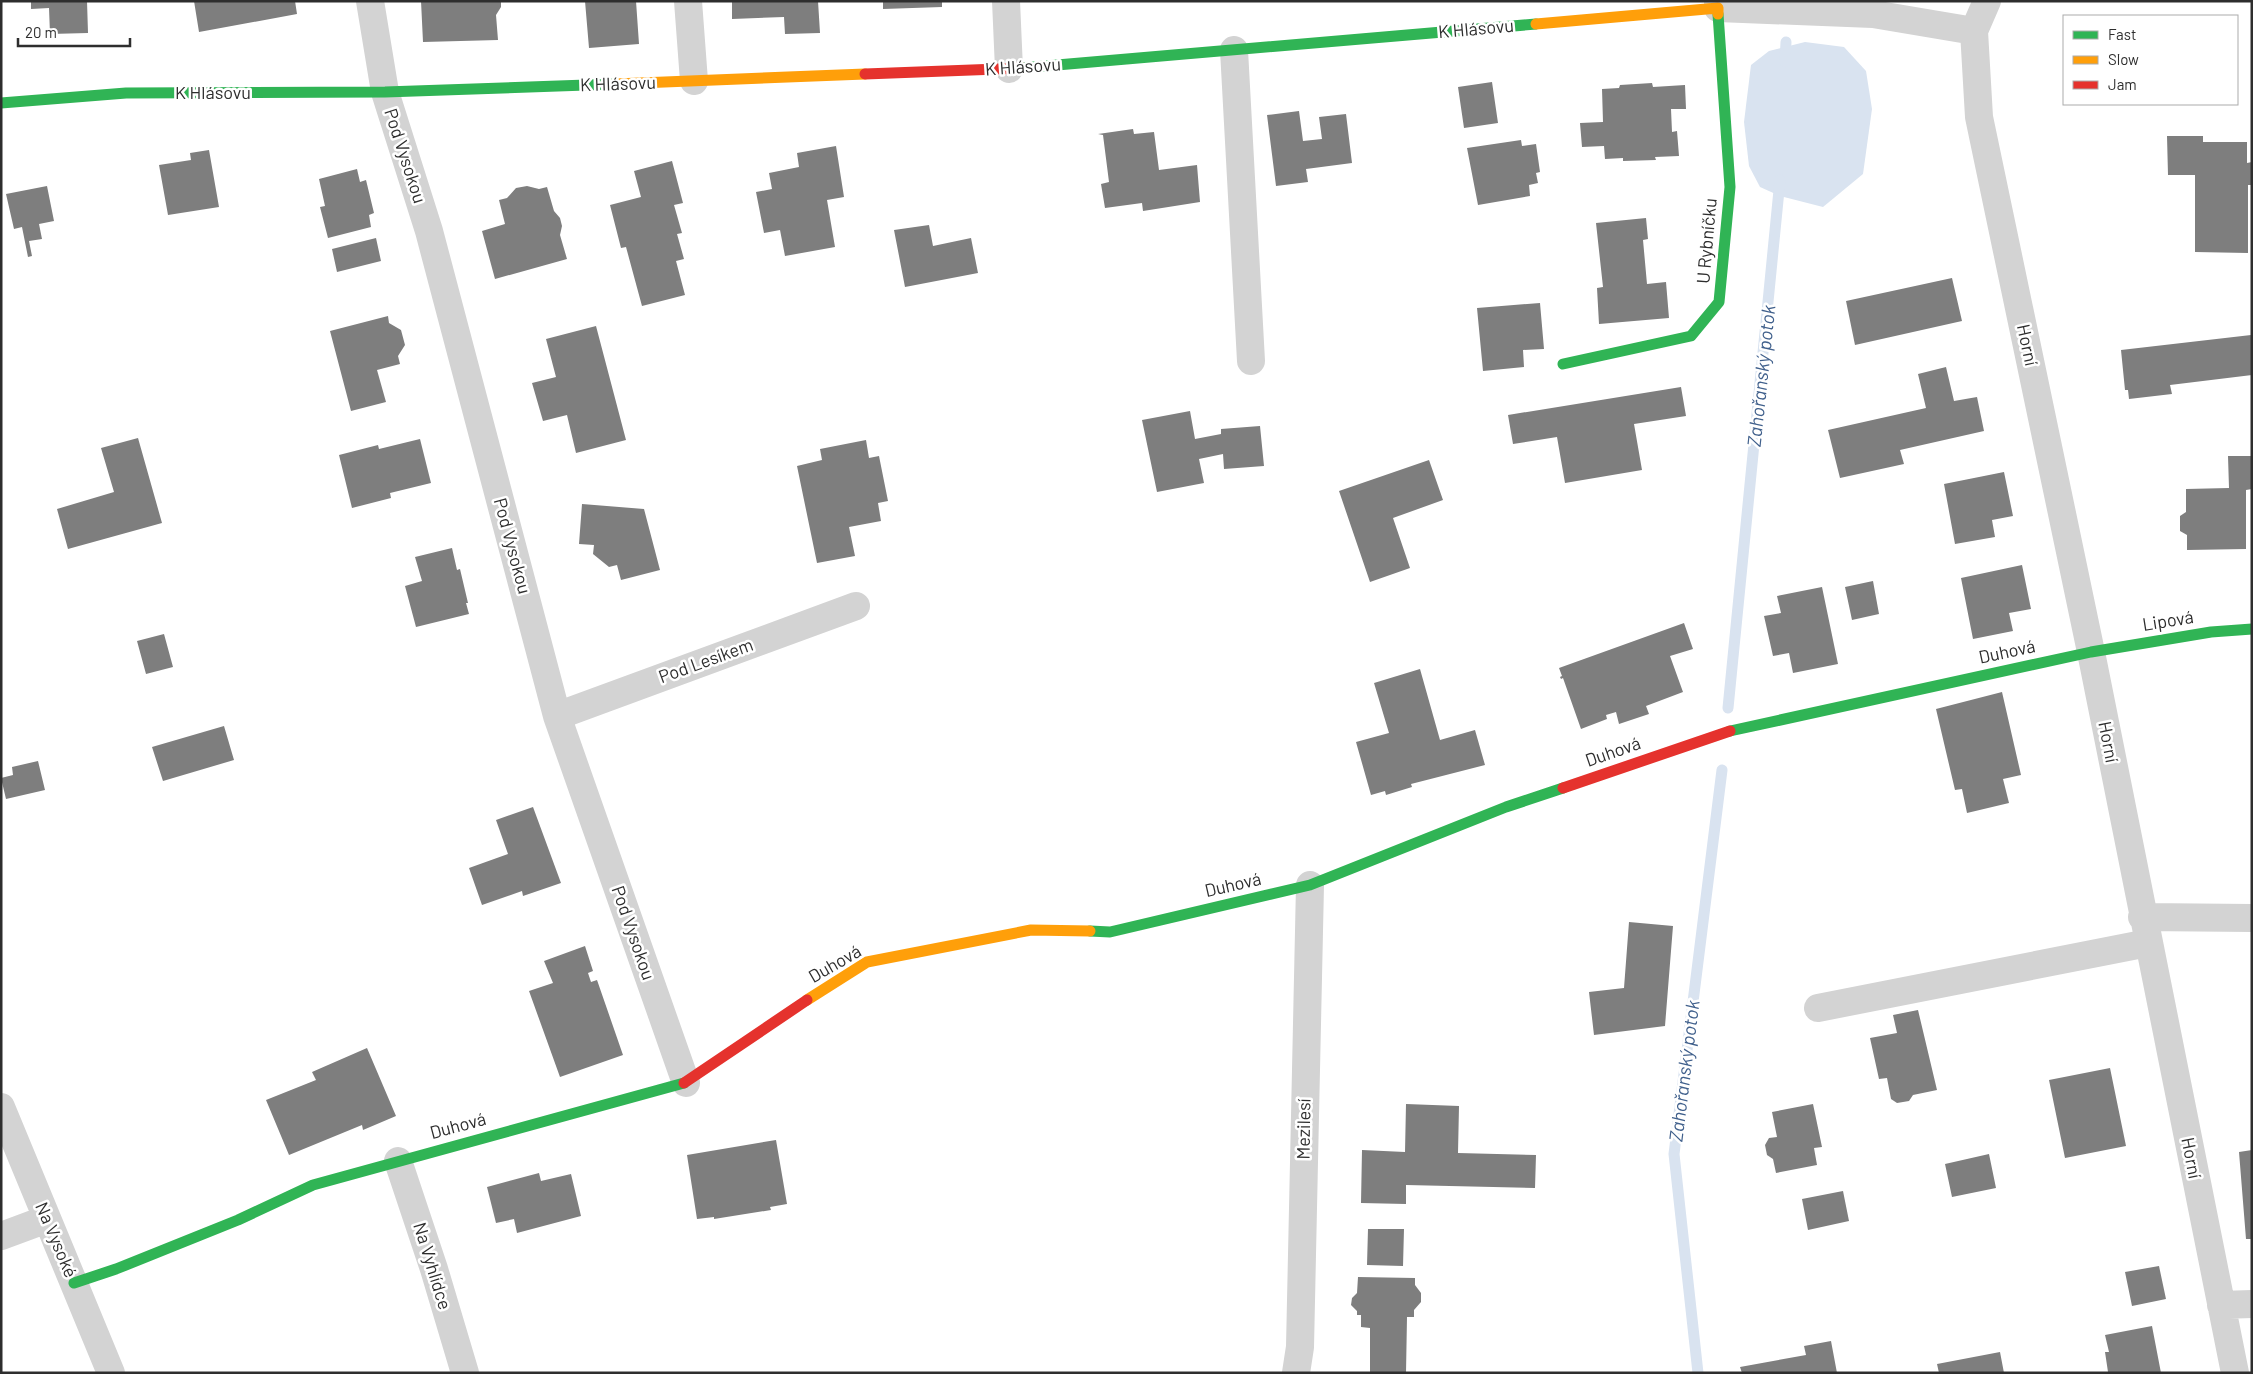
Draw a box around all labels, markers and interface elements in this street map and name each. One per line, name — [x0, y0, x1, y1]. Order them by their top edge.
street label: K Hlásovu — [1437, 14, 1515, 42]
scale bar — [18, 15, 130, 47]
legend — [2063, 15, 2238, 105]
text: 20 m — [25, 23, 57, 41]
text: Fast — [2108, 25, 2136, 43]
text: Slow — [2108, 50, 2139, 68]
street label: K Hlásovu — [984, 52, 1062, 80]
street label: K Hlásovu — [580, 71, 656, 95]
text: Jam — [2108, 75, 2137, 93]
street label: K Hlásovu — [175, 81, 251, 103]
street label: Pod Vysokou — [380, 106, 432, 206]
street label: U Rybníčku — [1691, 197, 1721, 285]
water label: Zahořanský potok — [1742, 303, 1779, 448]
street label: Horní — [2013, 322, 2043, 368]
street label: Pod Vysokou — [490, 495, 536, 596]
street label: Lipová — [2141, 605, 2195, 635]
street label: Pod Lesíkem — [655, 633, 756, 687]
street label: Duhová — [1977, 634, 2037, 668]
street label: Horní — [2094, 719, 2124, 765]
street label: Duhová — [1582, 731, 1643, 771]
street label: Duhová — [1202, 867, 1263, 901]
street label: Pod Vysokou — [608, 883, 660, 983]
street label: Duhová — [804, 939, 865, 987]
water label: Zahořanský potok — [1663, 998, 1704, 1143]
street label: Mezilesí — [1291, 1098, 1315, 1160]
street label: Duhová — [427, 1107, 488, 1143]
street label: Horní — [2177, 1135, 2207, 1181]
street label: Na Vysoké — [31, 1199, 83, 1281]
street label: Na Vyhlídce — [409, 1219, 457, 1312]

